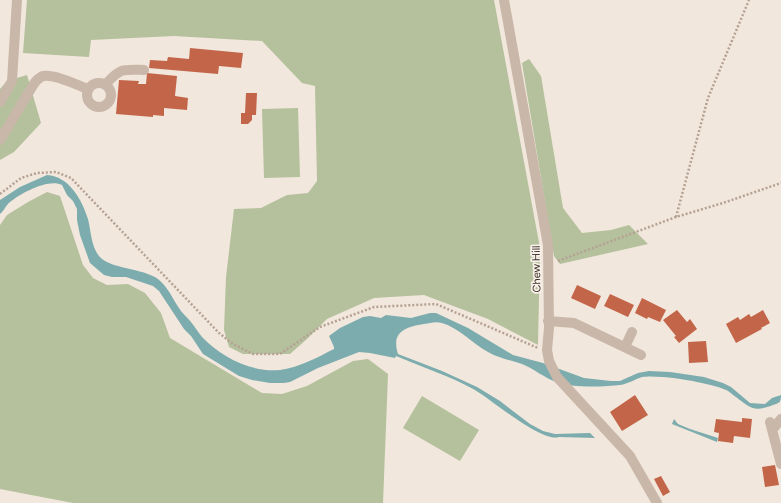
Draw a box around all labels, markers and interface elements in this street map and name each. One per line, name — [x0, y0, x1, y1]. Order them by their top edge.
street label: Chew Hill — [530, 245, 543, 293]

